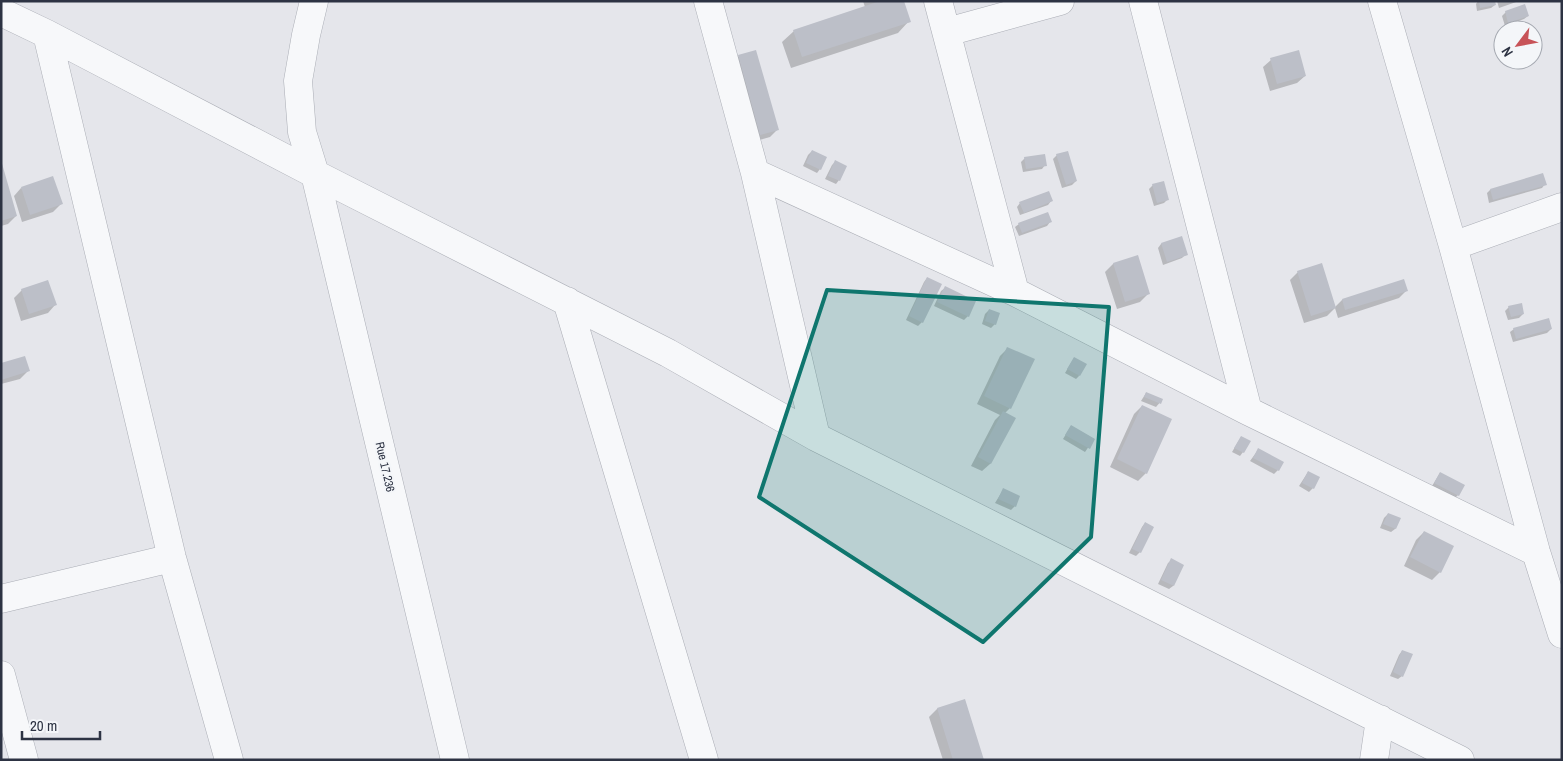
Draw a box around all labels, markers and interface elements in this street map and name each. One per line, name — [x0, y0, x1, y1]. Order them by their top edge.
north arrow — [1493, 20, 1543, 70]
text: N — [1497, 44, 1517, 60]
street label: Rue 17.236 — [371, 440, 399, 494]
scale bar — [22, 708, 100, 740]
text: 20 m — [30, 715, 57, 736]

